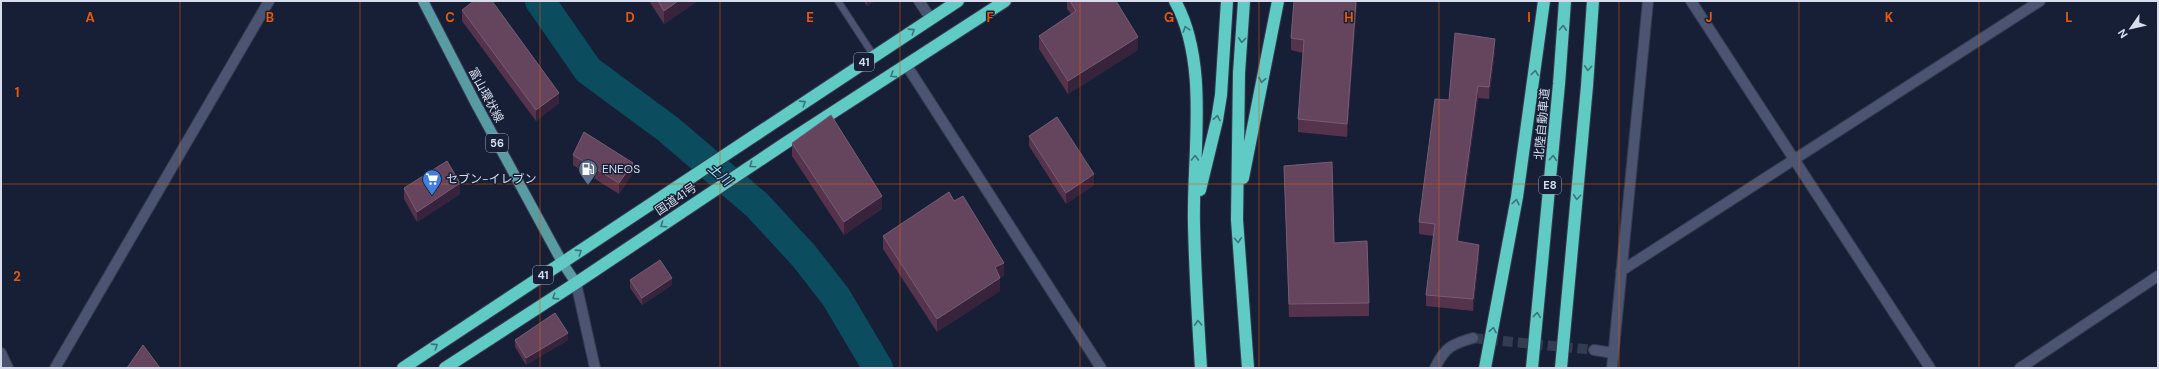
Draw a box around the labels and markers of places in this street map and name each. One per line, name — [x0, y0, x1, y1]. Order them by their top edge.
fuel station icon: ENEOS — [577, 158, 599, 186]
place label: ENEOS — [602, 161, 640, 177]
supermarket icon: セブン-イレブン — [421, 168, 443, 196]
place label: セブン-イレブン — [446, 171, 537, 187]

